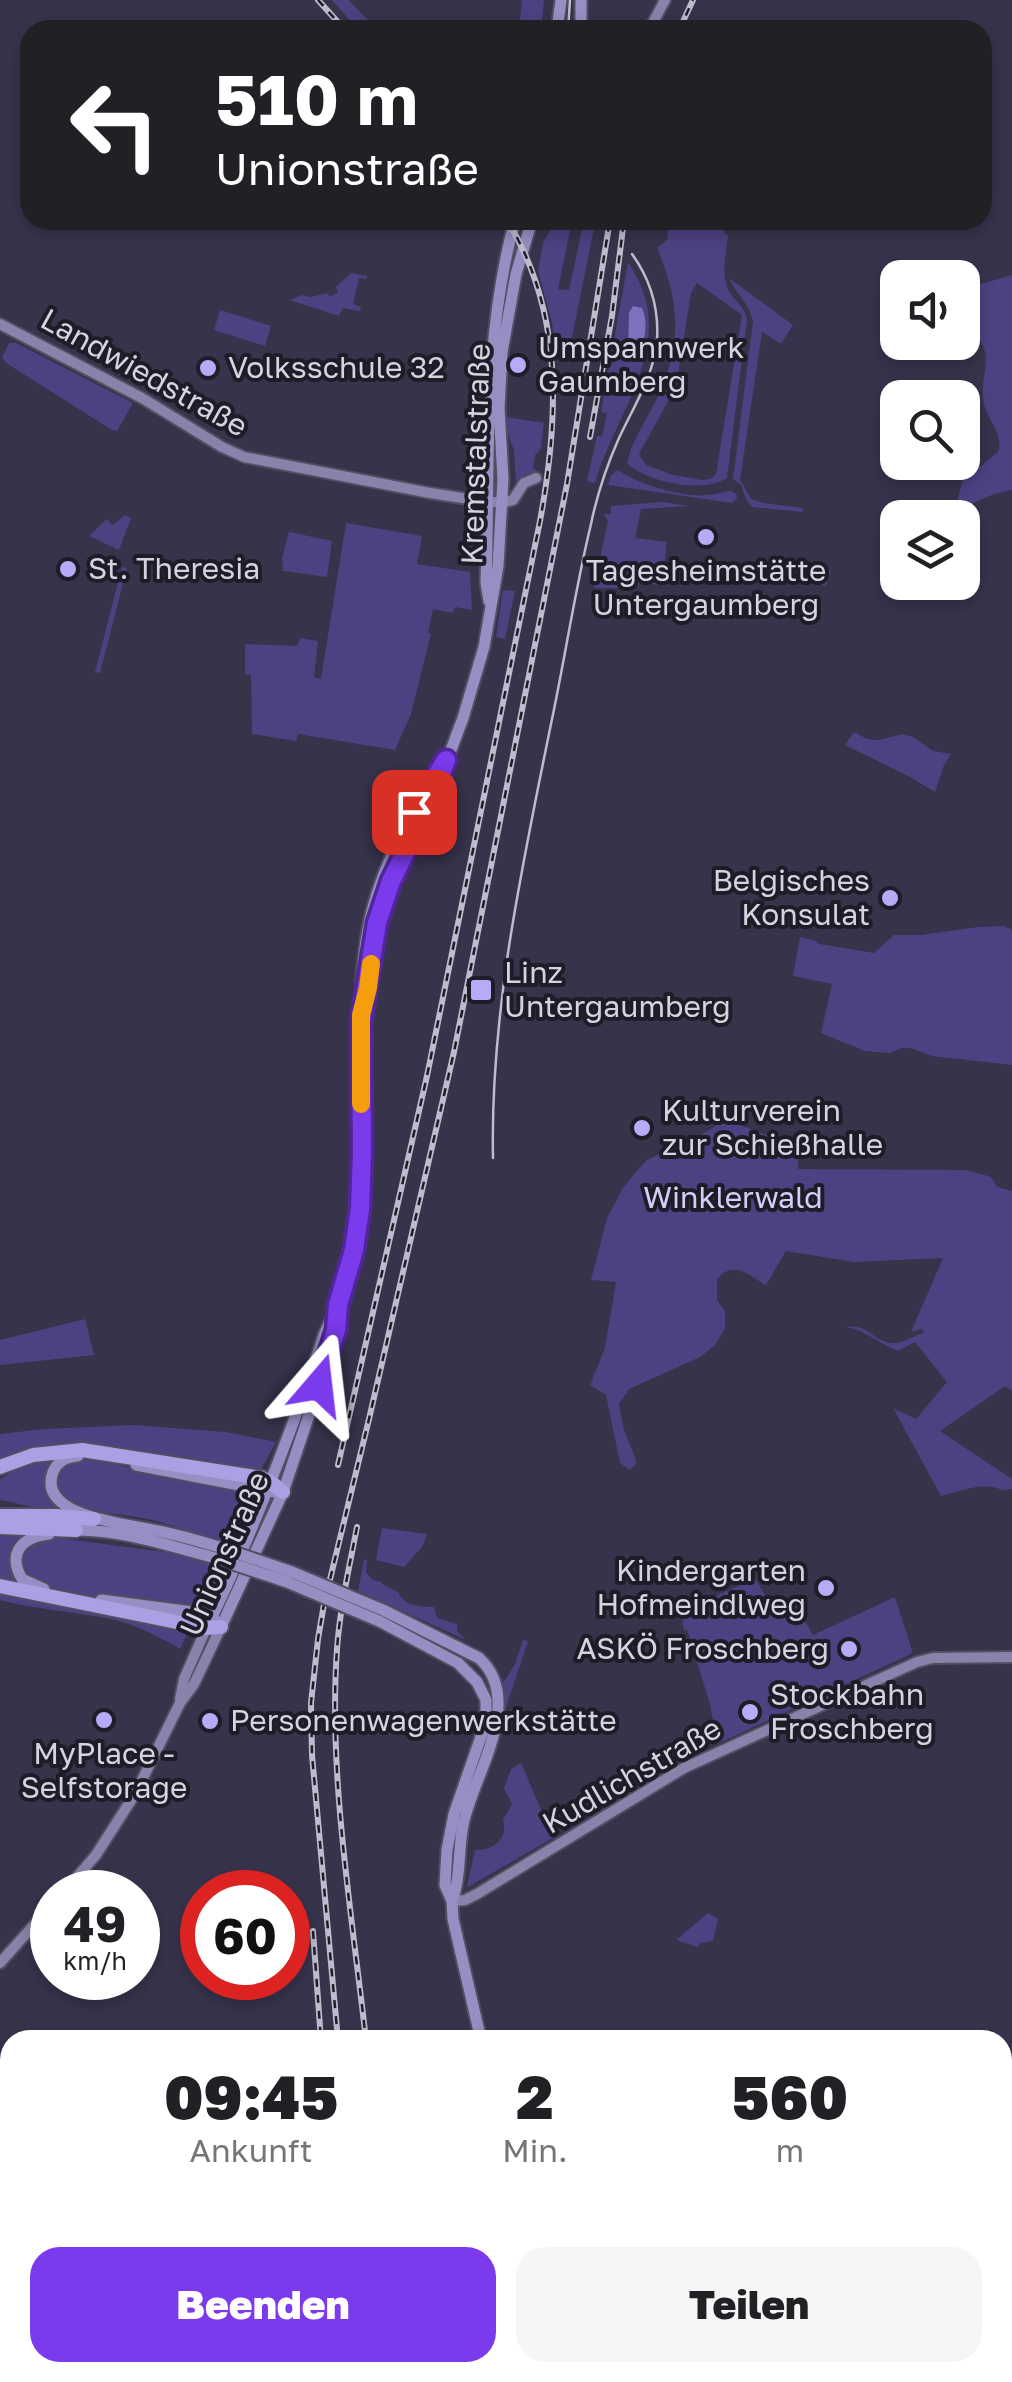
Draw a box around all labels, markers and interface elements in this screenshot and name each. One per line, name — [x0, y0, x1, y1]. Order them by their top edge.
text: 510 m — [215, 56, 418, 140]
icon: left — [50, 60, 180, 190]
text: Unionstraße — [215, 141, 479, 195]
map controls — [880, 260, 980, 600]
button: sound — [880, 260, 980, 360]
street label: Landwiedstraße — [35, 301, 254, 444]
place label: Umspannwerk Gaumberg — [538, 329, 744, 399]
street label: Kremstalstraße — [453, 343, 497, 565]
place label: Volksschule 32 — [228, 349, 445, 385]
marker: Umspannwerk Gaumberg — [507, 354, 529, 376]
marker: Volksschule 32 — [197, 357, 219, 379]
button: search — [880, 380, 980, 480]
button: layers — [880, 500, 980, 600]
marker: Tagesheimstätte Untergaumberg — [695, 526, 717, 548]
place label: St. Theresia — [88, 550, 260, 586]
place label: Tagesheimstätte Untergaumberg — [586, 552, 826, 622]
marker: St. Theresia — [57, 558, 79, 580]
pin — [372, 770, 457, 855]
icon: arrive — [387, 785, 442, 840]
place label: Belgisches Konsulat — [713, 862, 870, 932]
marker: Belgisches Konsulat — [879, 887, 901, 909]
place label: Linz Untergaumberg — [504, 954, 731, 1024]
marker: Linz Untergaumberg — [468, 977, 494, 1003]
place label: Kulturverein zur Schießhalle — [662, 1092, 883, 1162]
marker: Kulturverein zur Schießhalle — [631, 1117, 653, 1139]
park label: Winklerwald — [643, 1179, 823, 1215]
position arrow — [267, 1333, 371, 1437]
street label: Unionstraße — [172, 1466, 276, 1641]
place label: Kindergarten Hofmeindlweg — [597, 1552, 806, 1622]
marker: Kindergarten Hofmeindlweg — [815, 1577, 837, 1599]
place label: ASKÖ Froschberg — [577, 1630, 829, 1666]
marker: ASKÖ Froschberg — [838, 1638, 860, 1660]
place label: Stockbahn Froschberg — [770, 1676, 934, 1746]
marker: Stockbahn Froschberg — [739, 1701, 761, 1723]
place label: Personenwagenwerkstätte — [230, 1702, 617, 1738]
marker: MyPlace - Selfstorage — [93, 1709, 115, 1731]
street label: Kudlichstraße — [536, 1709, 727, 1841]
marker: Personenwagenwerkstätte — [199, 1710, 221, 1732]
place label: MyPlace - Selfstorage — [21, 1735, 187, 1805]
speed limit sign: 60 — [180, 1870, 310, 2000]
text: 49 — [63, 1893, 126, 1953]
text: km/h — [63, 1945, 127, 1976]
text: 09:45 — [164, 2060, 338, 2132]
text: 2 — [516, 2060, 554, 2132]
text: 560 — [732, 2060, 848, 2132]
text: Ankunft — [190, 2131, 313, 2169]
text: Min. — [502, 2131, 568, 2169]
text: m — [776, 2131, 804, 2169]
button: Beenden — [30, 2247, 496, 2362]
button: Teilen — [516, 2247, 982, 2362]

